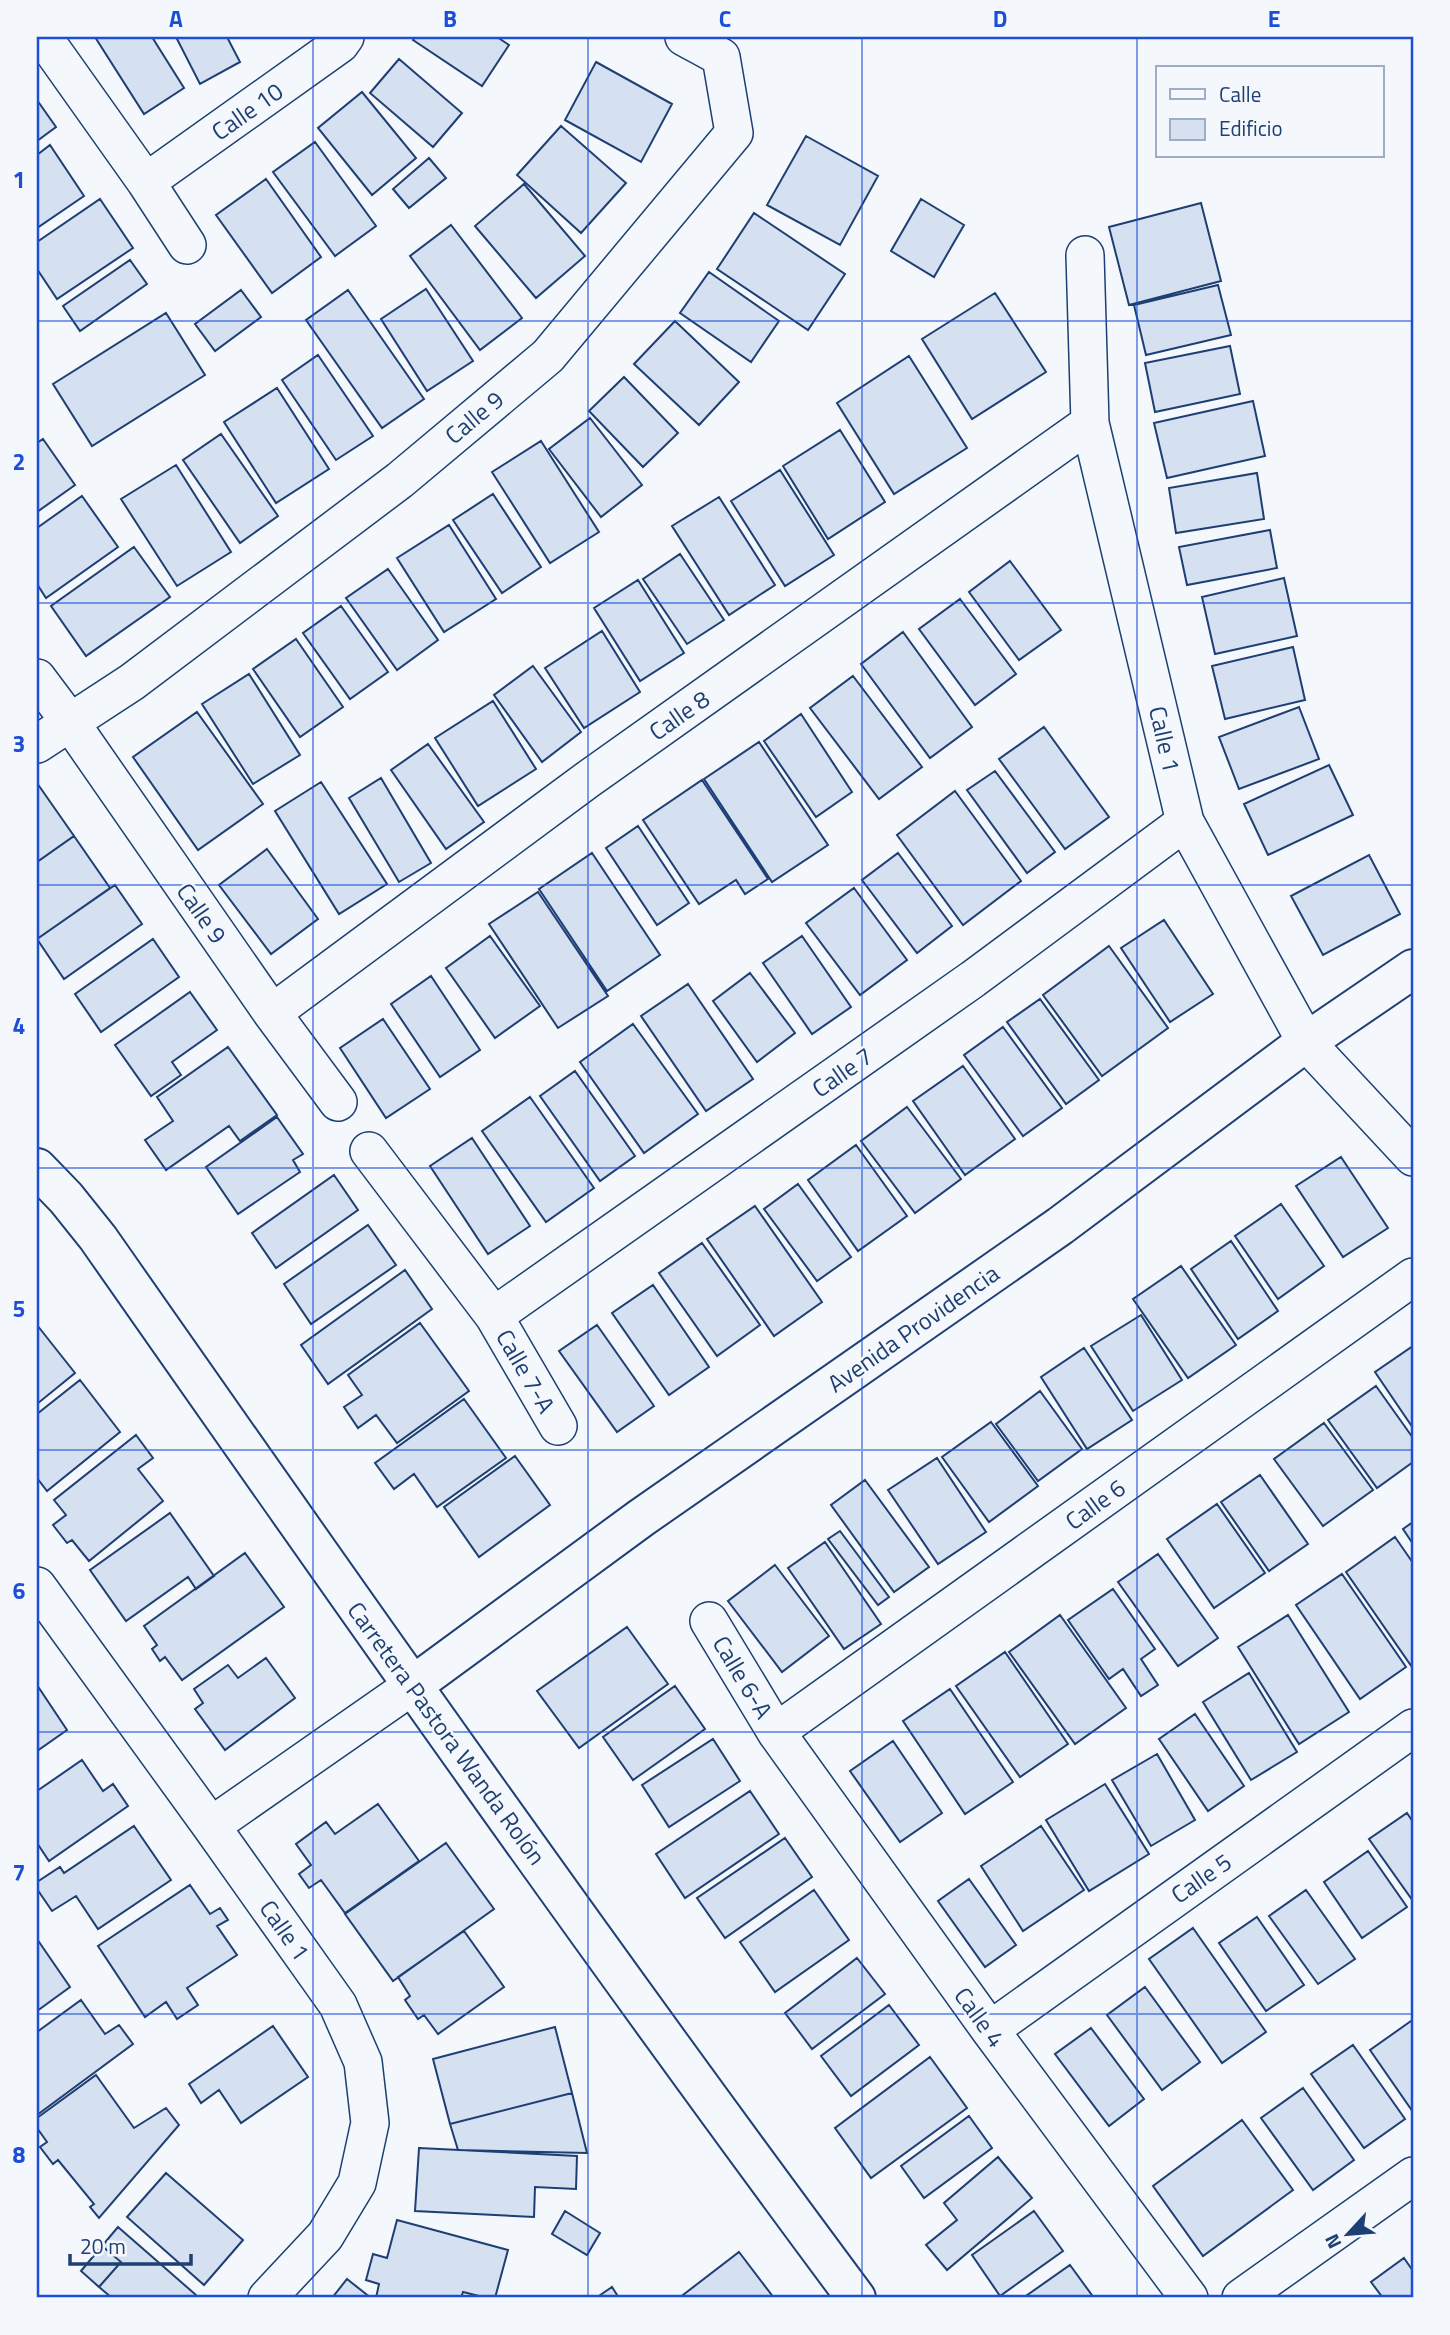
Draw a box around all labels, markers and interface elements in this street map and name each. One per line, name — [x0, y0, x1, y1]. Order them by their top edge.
text: A — [169, 1, 183, 36]
text: B — [443, 1, 457, 36]
text: C — [719, 1, 731, 36]
text: D — [993, 1, 1007, 36]
text: E — [1268, 1, 1280, 36]
legend — [1156, 66, 1384, 158]
street label: Calle 10 — [204, 73, 290, 149]
text: Calle — [1219, 78, 1261, 110]
text: Edificio — [1219, 112, 1283, 144]
text: 1 — [13, 162, 25, 197]
street label: Calle 9 — [437, 382, 511, 452]
text: 2 — [13, 444, 25, 479]
street label: Calle 8 — [641, 681, 717, 749]
street label: Calle 1 — [1140, 702, 1190, 776]
text: 3 — [13, 726, 25, 761]
street label: Calle 9 — [168, 875, 236, 951]
text: 4 — [13, 1008, 25, 1043]
street label: Calle 7 — [804, 1038, 880, 1106]
street label: Avenida Providencia — [820, 1255, 1006, 1401]
text: 5 — [13, 1291, 25, 1326]
street label: Calle 7-A — [488, 1322, 564, 1420]
street label: Calle 6 — [1057, 1470, 1133, 1538]
text: 6 — [13, 1573, 26, 1608]
street label: Carretera Pastora Wanda Rolón — [339, 1594, 555, 1872]
street label: Calle 6-A — [704, 1628, 782, 1726]
street label: Calle 5 — [1163, 1844, 1239, 1912]
text: 7 — [13, 1855, 25, 1890]
street label: Calle 1 — [251, 1892, 319, 1968]
street label: Calle 4 — [946, 1979, 1014, 2055]
text: 8 — [13, 2137, 26, 2172]
north arrow — [1314, 2198, 1384, 2268]
scale bar — [70, 2223, 191, 2267]
text: N — [1316, 2229, 1348, 2254]
text: 20 m — [80, 2230, 126, 2262]

